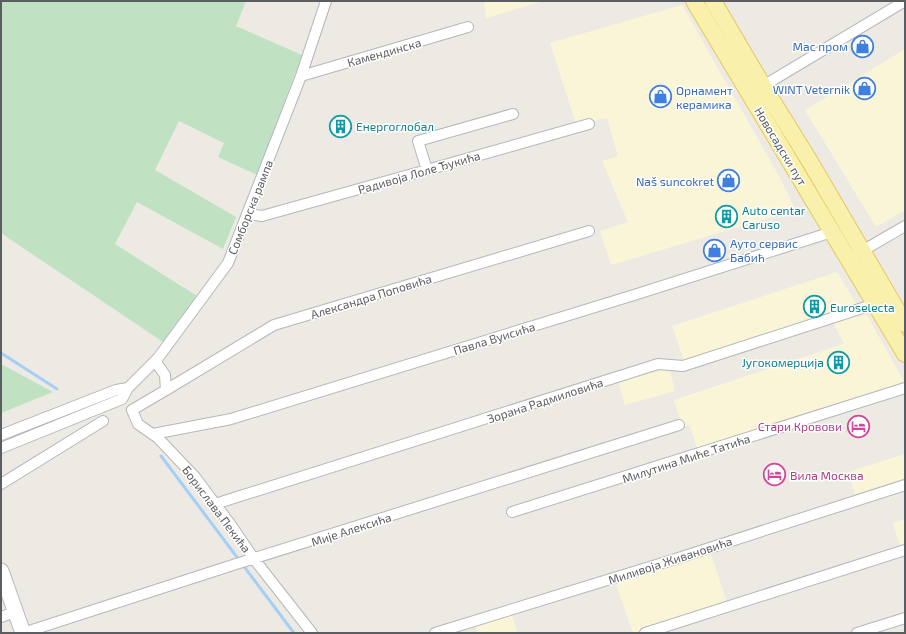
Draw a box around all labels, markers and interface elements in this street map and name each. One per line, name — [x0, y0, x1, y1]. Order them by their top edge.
shop icon: Мас пром — [850, 33, 876, 59]
street label: Камендинска — [345, 35, 423, 69]
place label: Мас пром — [793, 39, 848, 53]
shop icon: WINT Veternik — [852, 76, 878, 102]
place label: WINT Veternik — [773, 82, 850, 96]
place label: Орнамент керамика — [676, 83, 733, 111]
shop icon: Орнамент керамика — [648, 84, 674, 110]
street label: Новосадски пут — [751, 104, 810, 188]
building icon: Енергоглобал — [328, 113, 354, 139]
place label: Енергоглобал — [356, 119, 434, 133]
street label: Радивоја Лоле Ђукића — [356, 148, 482, 197]
street label: Сомборска рампа — [225, 158, 275, 256]
shop icon: Naš suncokret — [716, 168, 742, 194]
place label: Naš suncokret — [636, 174, 714, 188]
place label: Auto centar Caruso — [742, 203, 806, 231]
building icon: Auto centar Caruso — [713, 204, 739, 230]
place label: Ауто сервис Бабић — [730, 236, 798, 264]
shop icon: Ауто сервис Бабић — [701, 237, 727, 263]
street label: Александра Поповића — [309, 271, 433, 321]
building icon: Euroselecta — [802, 294, 828, 320]
place label: Euroselecta — [830, 300, 895, 314]
street label: Павла Вуисића — [451, 319, 537, 358]
building icon: Југокомерција — [826, 349, 852, 375]
place label: Југокомерција — [742, 355, 824, 370]
street label: Зорана Радмиловића — [485, 375, 605, 425]
hotel icon: Стари Кровови — [845, 413, 871, 439]
place label: Стари Кровови — [758, 419, 842, 433]
street label: Милутина Миће Татића — [620, 431, 752, 486]
hotel icon: Вила Москва — [761, 462, 787, 488]
street label: Борислава Пекића — [180, 463, 254, 555]
place label: Вила Москва — [790, 468, 864, 482]
street label: Мије Алексића — [309, 509, 393, 549]
street label: Миливоја Живановића — [606, 533, 734, 588]

